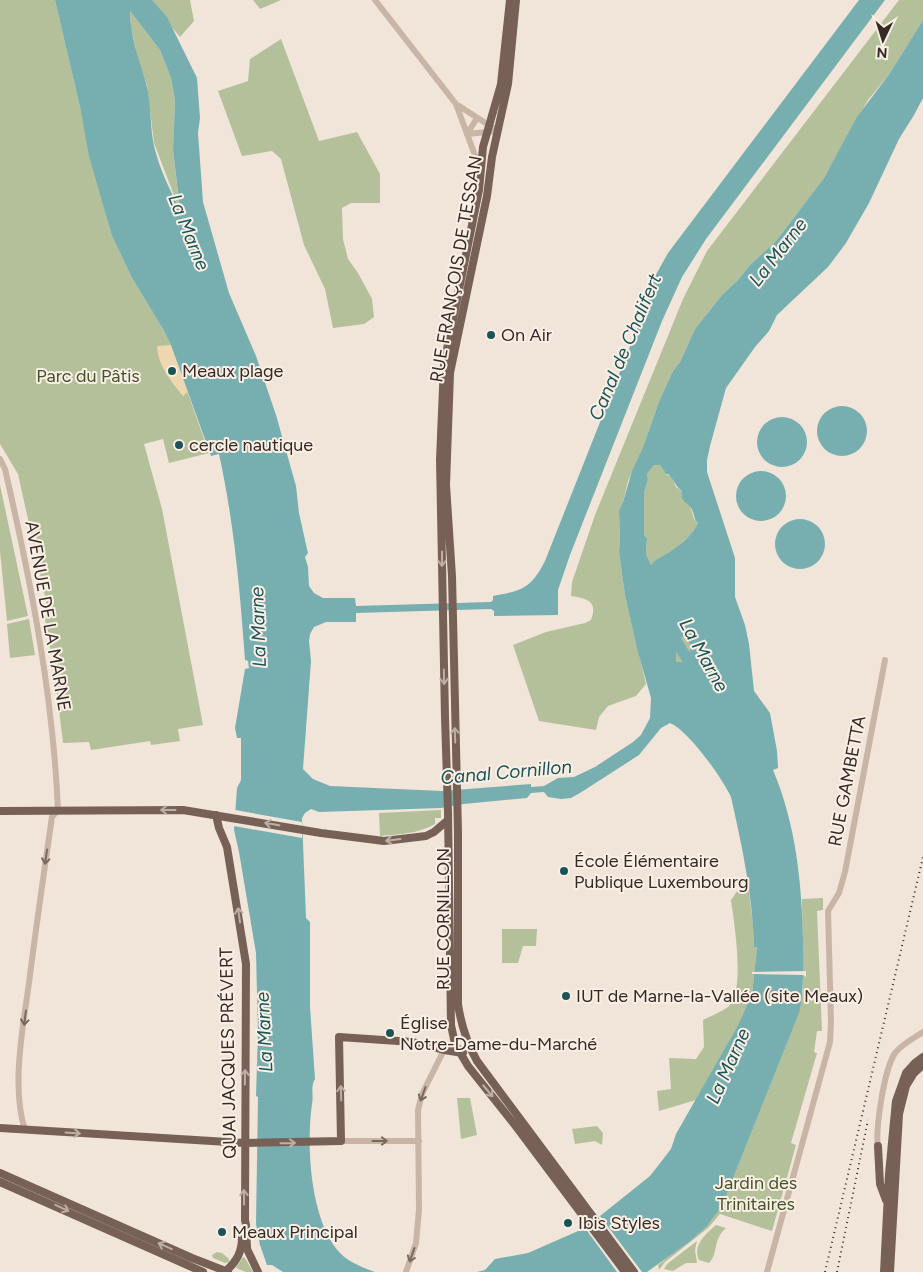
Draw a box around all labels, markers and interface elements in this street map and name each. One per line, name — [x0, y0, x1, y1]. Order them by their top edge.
north arrow — [858, 15, 908, 65]
text: N — [876, 44, 888, 61]
street label: RUE FRANÇOIS DE TESSAN — [425, 154, 487, 384]
water label: La Marne — [163, 190, 215, 274]
water label: La Marne — [744, 213, 812, 291]
water label: Canal de Chalifert — [584, 270, 667, 424]
place label: On Air — [501, 324, 552, 346]
marker: On Air — [485, 329, 497, 341]
place label: Meaux plage — [182, 360, 284, 382]
park label: Parc du Pâtis — [36, 365, 140, 387]
marker: Meaux plage — [166, 365, 178, 377]
place label: cercle nautique — [189, 434, 313, 456]
marker: cercle nautique — [173, 439, 185, 451]
street label: AVENUE DE LA MARNE — [20, 519, 76, 713]
one-way arrow — [437, 551, 447, 567]
water label: La Marne — [245, 586, 271, 668]
water label: La Marne — [674, 614, 734, 696]
one-way arrow — [439, 668, 449, 684]
street label: RUE GAMBETTA — [824, 714, 870, 848]
one-way arrow — [451, 727, 460, 743]
water label: Canal Cornillon — [439, 755, 573, 789]
one-way arrow — [160, 805, 176, 815]
one-way arrow — [265, 819, 281, 829]
one-way arrow — [385, 835, 401, 845]
one-way arrow — [41, 848, 51, 864]
street label: RUE CORNILLON — [432, 848, 454, 990]
place label: École Élémentaire Publique Luxembourg — [574, 850, 749, 893]
marker: École Élémentaire Publique Luxembourg — [558, 865, 570, 877]
one-way arrow — [233, 908, 243, 924]
street label: QUAI JACQUES PRÉVERT — [215, 947, 241, 1159]
place label: IUT de Marne-la-Vallée (site Meaux) — [576, 985, 863, 1007]
marker: IUT de Marne-la-Vallée (site Meaux) — [560, 990, 572, 1002]
water label: La Marne — [250, 991, 278, 1073]
one-way arrow — [20, 1009, 30, 1025]
place label: Église Notre-Dame-du-Marché — [400, 1012, 597, 1055]
water label: La Marne — [701, 1024, 755, 1107]
marker: Église Notre-Dame-du-Marché — [384, 1027, 396, 1039]
one-way arrow — [240, 1069, 250, 1086]
one-way arrow — [336, 1085, 346, 1101]
one-way arrow — [483, 1085, 494, 1098]
one-way arrow — [418, 1086, 427, 1101]
one-way arrow — [65, 1129, 81, 1138]
one-way arrow — [372, 1136, 388, 1146]
one-way arrow — [280, 1138, 296, 1148]
park label: Jardin des Trinitaires — [715, 1172, 797, 1215]
one-way arrow — [239, 1189, 249, 1206]
one-way arrow — [54, 1204, 69, 1214]
place label: Ibis Styles — [578, 1212, 660, 1234]
marker: Ibis Styles — [562, 1217, 574, 1229]
place label: Meaux Principal — [232, 1221, 358, 1243]
marker: Meaux Principal — [216, 1226, 228, 1238]
one-way arrow — [158, 1241, 173, 1250]
one-way arrow — [407, 1247, 416, 1262]

